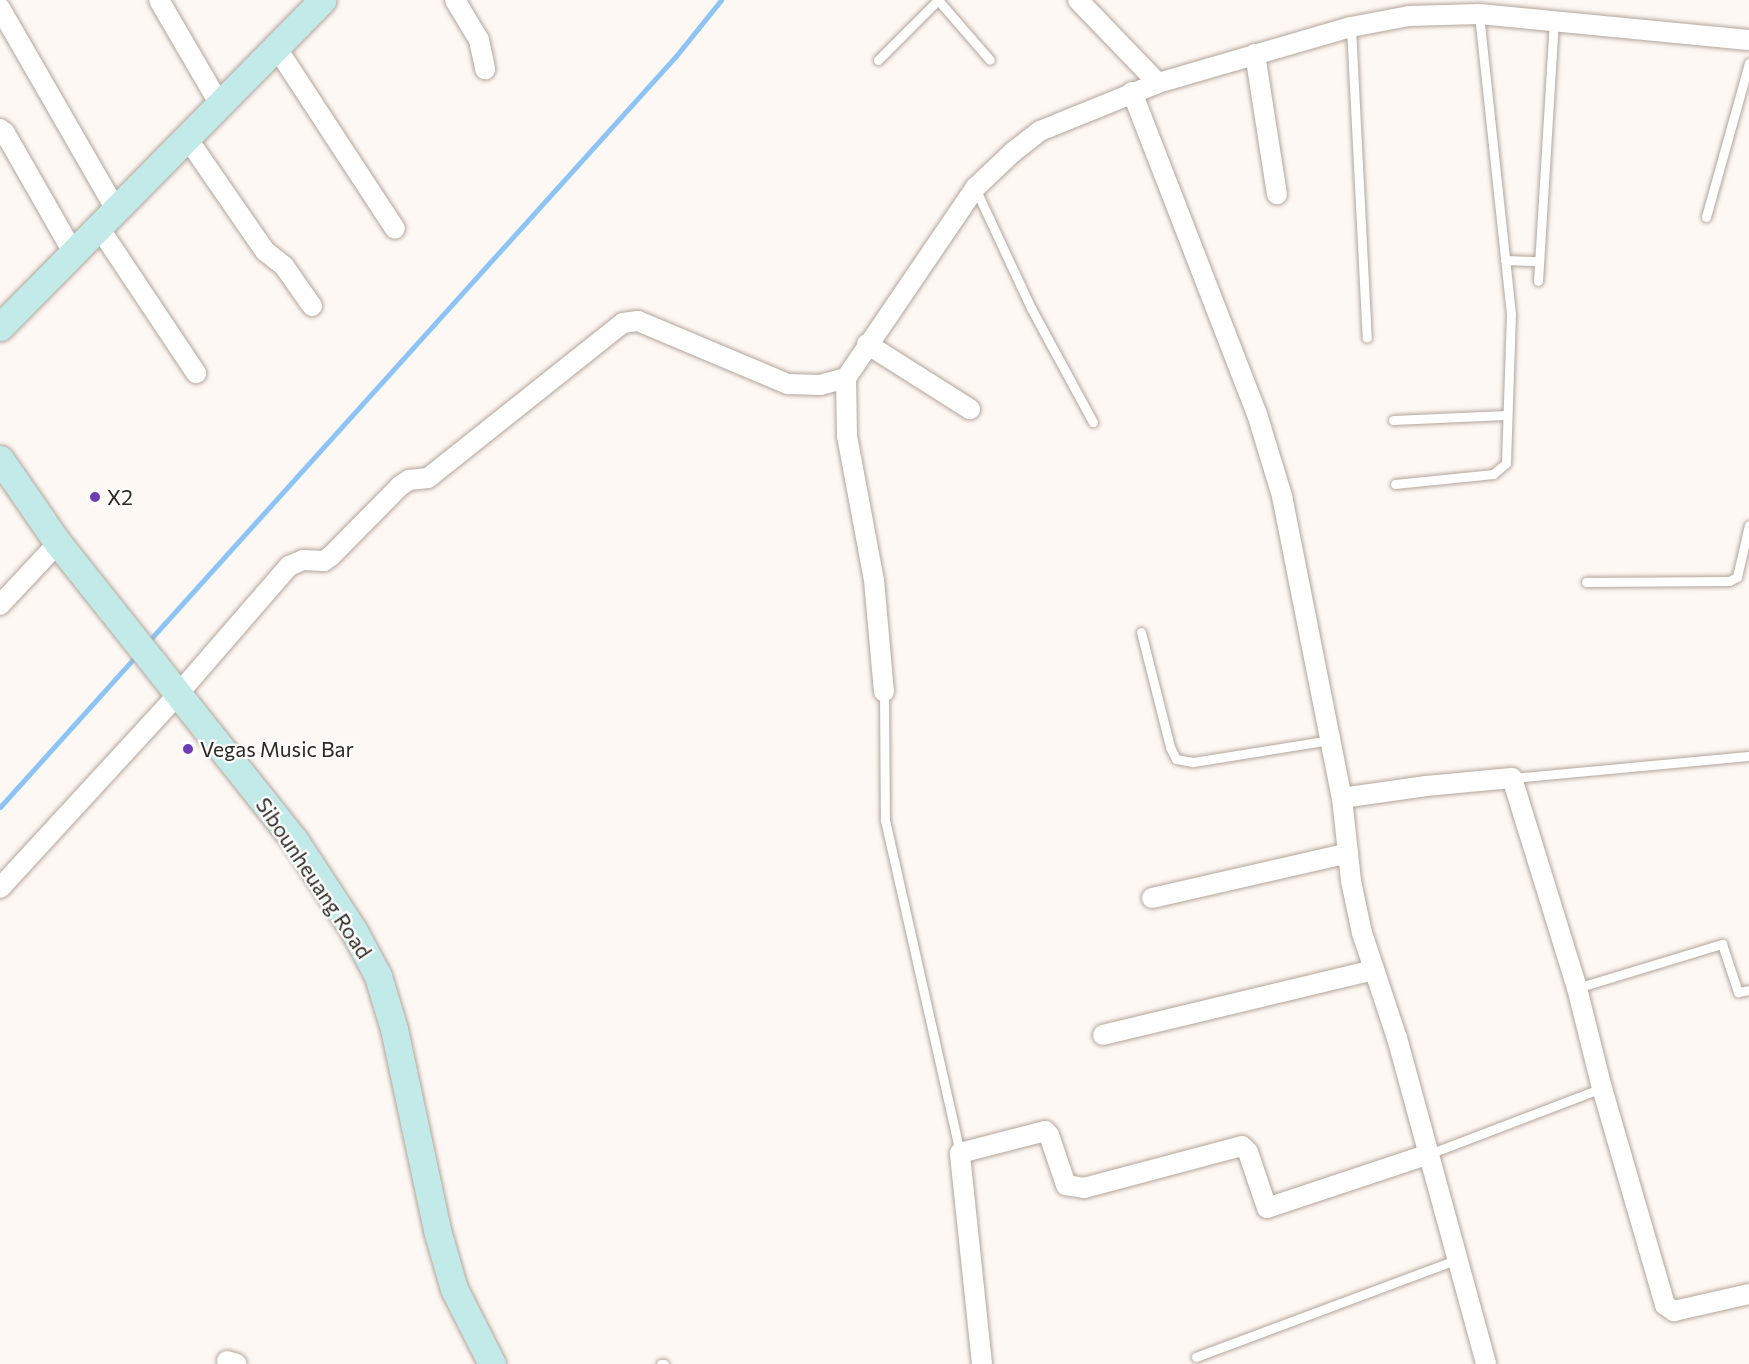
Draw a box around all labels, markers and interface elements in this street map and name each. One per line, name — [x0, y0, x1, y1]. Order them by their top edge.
place label: X2 — [107, 484, 133, 510]
marker: X2 — [88, 490, 102, 504]
place label: Vegas Music Bar — [200, 736, 354, 762]
marker: Vegas Music Bar — [181, 742, 195, 756]
street label: Sibounheuang Road — [251, 793, 377, 963]

